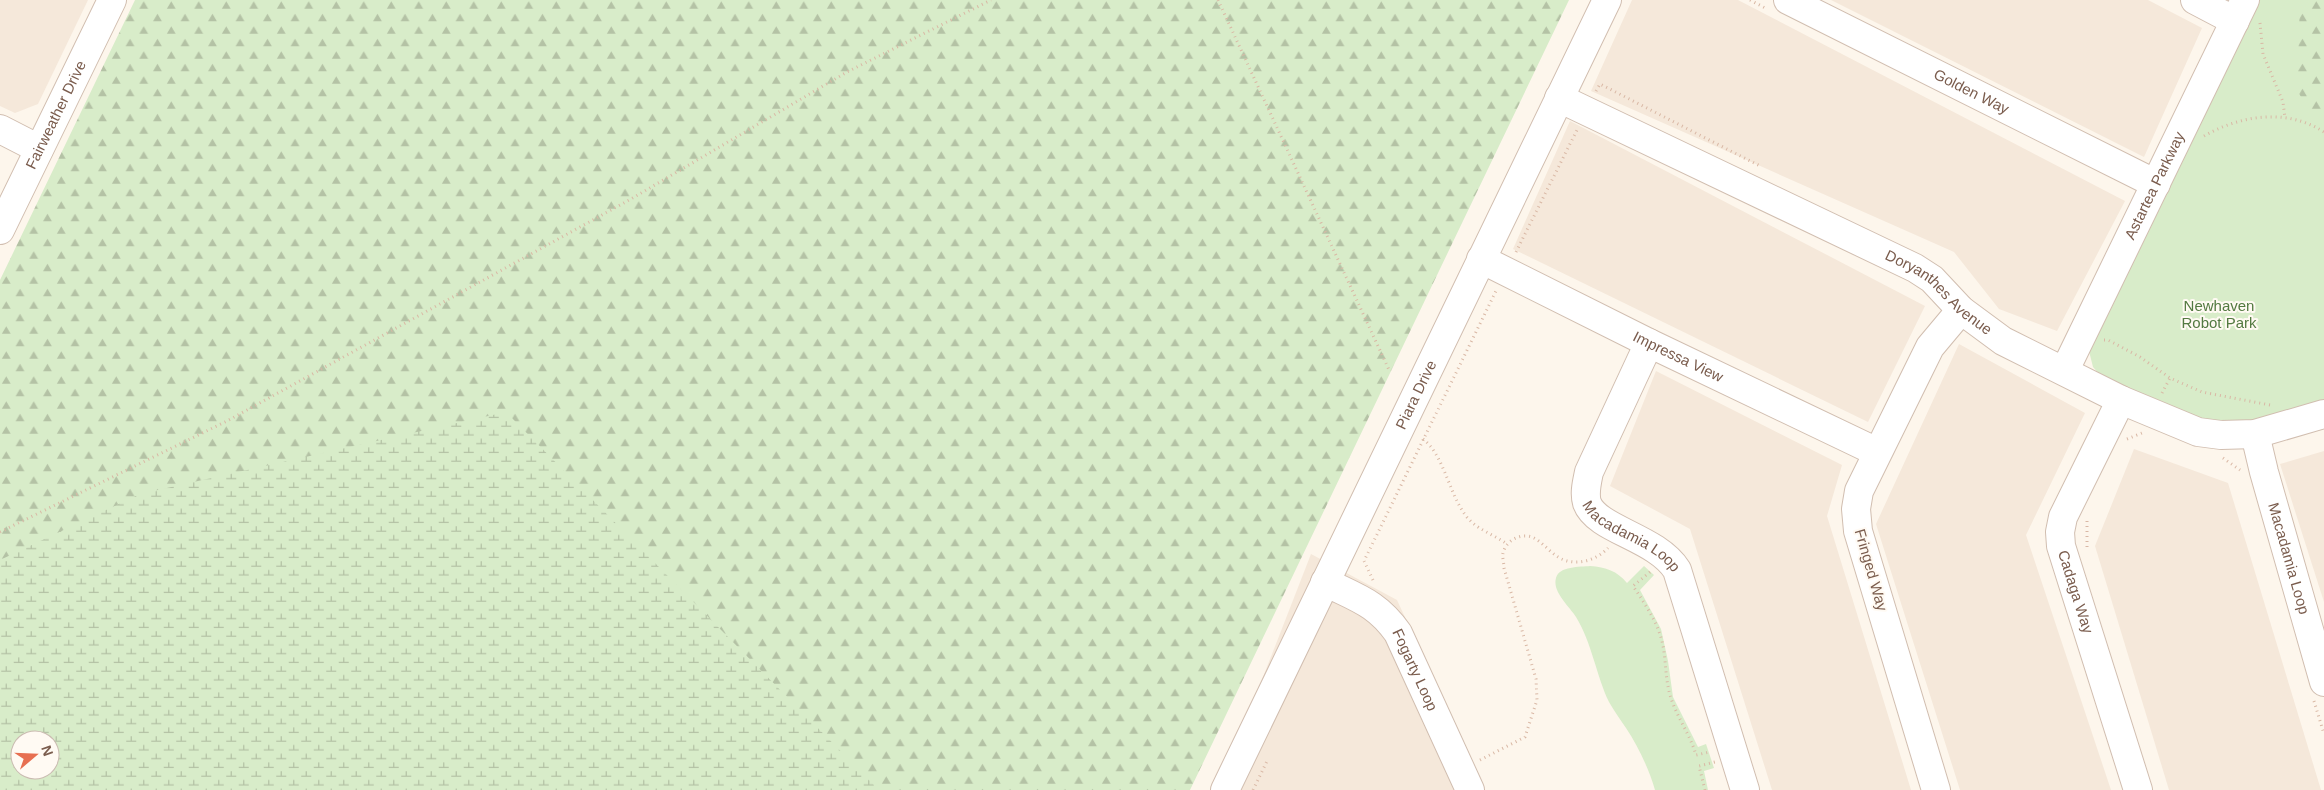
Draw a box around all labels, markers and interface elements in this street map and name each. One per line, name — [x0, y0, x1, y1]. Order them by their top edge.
street label: Fairweather Drive — [22, 58, 89, 172]
street label: Golden Way — [1931, 65, 2013, 117]
street label: Astartea Parkway — [2121, 128, 2188, 242]
street label: Doryanthes Avenue — [1883, 246, 1995, 338]
park label: Newhaven Robot Park — [2181, 297, 2257, 331]
street label: Impressa View — [1630, 327, 1726, 385]
street label: Piara Drive — [1392, 357, 1439, 432]
street label: Macadamia Loop — [1579, 497, 1684, 575]
street label: Macadamia Loop — [2265, 501, 2313, 616]
street label: Fringed Way — [1852, 527, 1891, 613]
street label: Cadaga Way — [2055, 548, 2097, 636]
street label: Fogarty Loop — [1389, 626, 1442, 713]
north arrow — [10, 730, 60, 780]
text: N — [38, 743, 57, 758]

